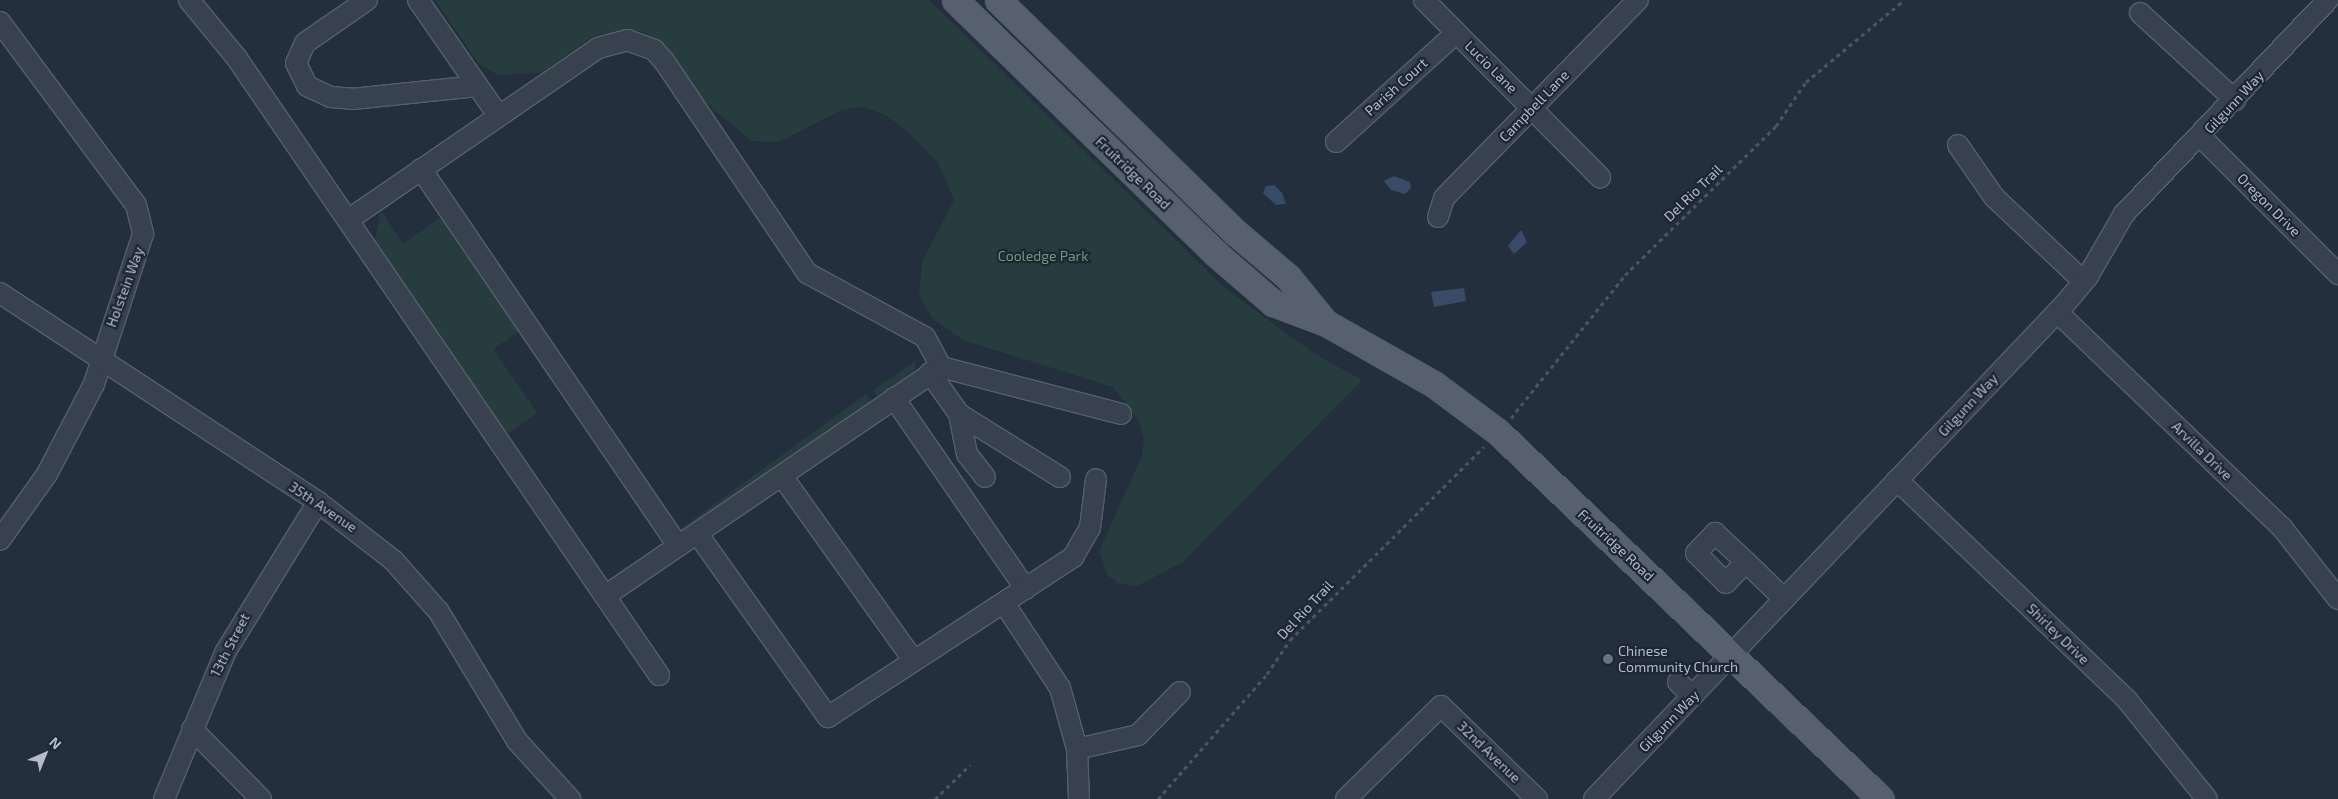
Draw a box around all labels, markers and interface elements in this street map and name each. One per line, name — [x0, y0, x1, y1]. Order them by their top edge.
street label: Lucio Lane — [1461, 37, 1521, 97]
street label: Parish Court — [1361, 55, 1431, 119]
street label: Campbell Lane — [1495, 67, 1573, 145]
street label: Gilgunn Way — [2201, 67, 2267, 137]
street label: Fruitridge Road — [1092, 133, 1174, 213]
street label: Del Rio Trail — [1660, 161, 1726, 225]
street label: Oregon Drive — [2234, 170, 2304, 240]
street label: Holstein Way — [103, 244, 147, 330]
park label: Cooledge Park — [998, 248, 1088, 264]
street label: Gilgunn Way — [1935, 370, 2001, 440]
street label: Arvilla Drive — [2168, 418, 2236, 484]
street label: 35th Avenue — [286, 478, 360, 536]
street label: Fruitridge Road — [1575, 506, 1657, 584]
street label: Del Rio Trail — [1273, 577, 1337, 643]
street label: Shirley Drive — [2023, 600, 2093, 668]
street label: 13th Street — [207, 611, 253, 679]
place label: Chinese Community Church — [1618, 643, 1738, 676]
marker: Chinese Community Church — [1602, 653, 1614, 665]
street label: Gilgunn Way — [1635, 686, 1703, 756]
street label: 32nd Avenue — [1454, 718, 1524, 786]
north arrow — [20, 729, 70, 779]
text: N — [46, 733, 65, 752]

